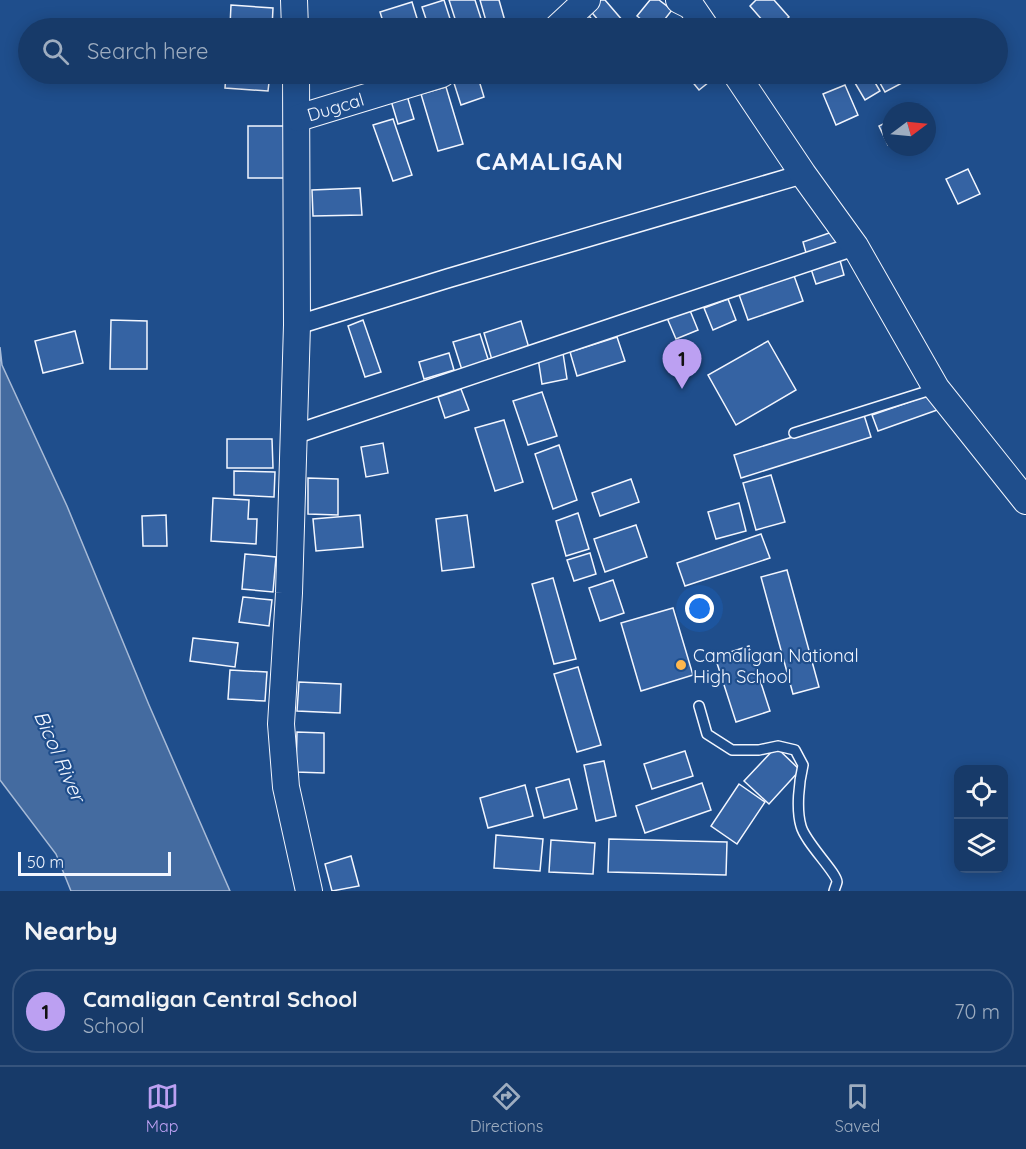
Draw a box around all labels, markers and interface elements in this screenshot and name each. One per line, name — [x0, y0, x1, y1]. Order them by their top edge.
search box — [18, 18, 1008, 84]
icon: search — [39, 35, 72, 68]
text: Search here — [87, 37, 208, 65]
street label: Dugcal — [304, 87, 367, 126]
north arrow — [882, 102, 936, 156]
district label: CAMALIGAN — [476, 146, 624, 176]
pin: 1 — [662, 340, 702, 389]
your location — [685, 594, 714, 623]
place label: Camaligan National High School — [693, 644, 859, 688]
marker: Camaligan National High School — [674, 658, 688, 672]
water label: Bicol River — [29, 707, 92, 807]
map controls — [954, 765, 1008, 873]
button: locate — [954, 765, 1008, 819]
button: layers — [954, 819, 1008, 873]
scale bar — [18, 849, 171, 876]
text: 50 m — [27, 852, 64, 872]
text: Nearby — [24, 914, 118, 947]
text: Camaligan Central School — [83, 985, 358, 1013]
text: 1 — [42, 999, 49, 1024]
text: 70 m — [954, 999, 1000, 1024]
text: School — [83, 1013, 145, 1038]
tab: Map — [146, 1080, 179, 1136]
tab: Directions — [470, 1080, 543, 1136]
tab: Saved — [835, 1080, 880, 1136]

